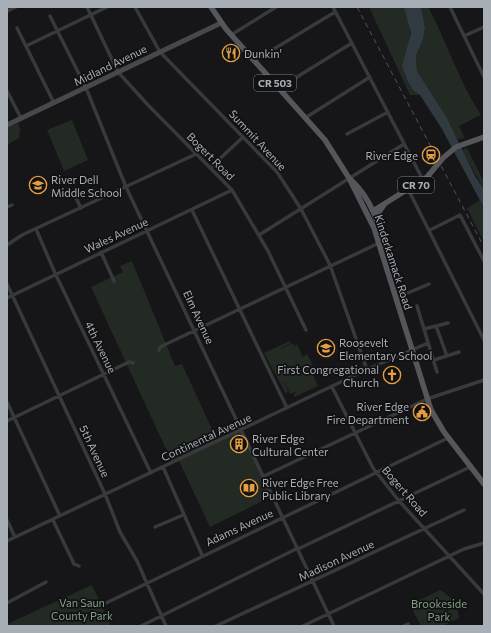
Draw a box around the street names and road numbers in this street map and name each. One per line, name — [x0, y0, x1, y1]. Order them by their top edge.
street label: Midland Avenue — [71, 42, 149, 88]
road number: CR 503 — [254, 75, 296, 91]
street label: Summit Avenue — [227, 107, 289, 173]
street label: Bogert Road — [184, 129, 238, 183]
road number: CR 70 — [398, 177, 434, 193]
street label: Kinderkamack Road — [372, 213, 416, 311]
street label: Wales Avenue — [82, 214, 150, 255]
street label: Elm Avenue — [181, 288, 217, 346]
street label: 4th Avenue — [83, 319, 119, 375]
street label: Continental Avenue — [159, 410, 253, 464]
street label: 5th Avenue — [77, 423, 113, 479]
street label: Bogert Road — [380, 463, 430, 519]
street label: Adams Avenue — [203, 506, 275, 548]
street label: Madison Avenue — [296, 537, 376, 583]

